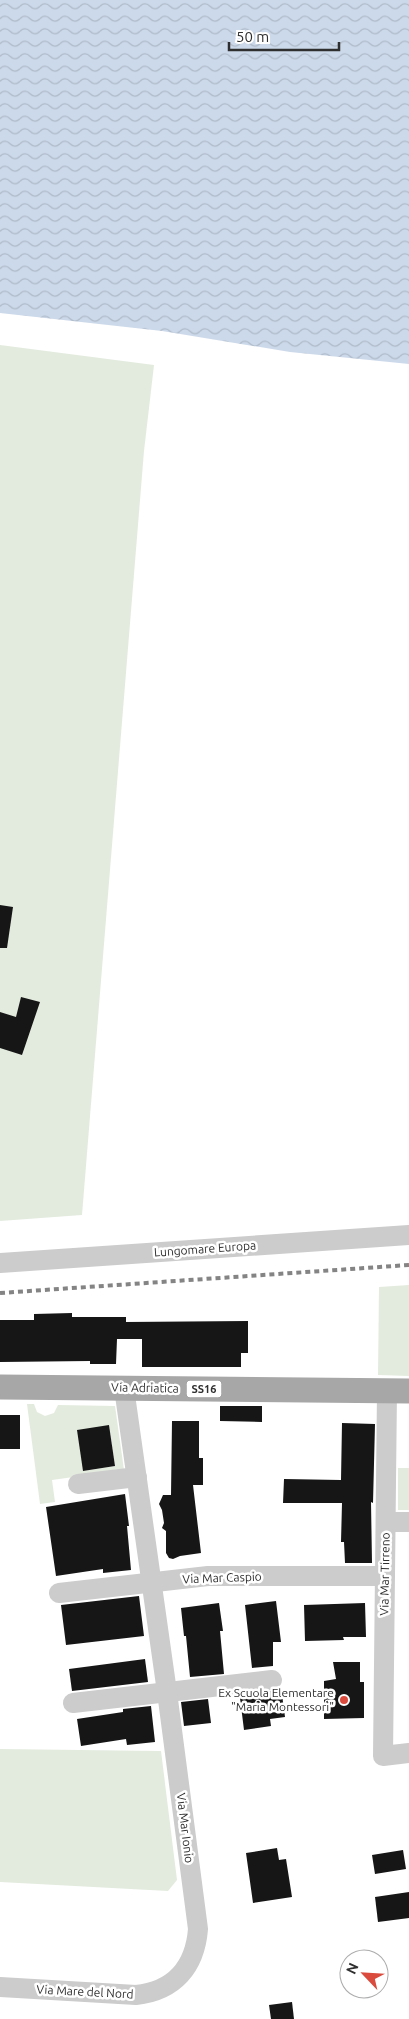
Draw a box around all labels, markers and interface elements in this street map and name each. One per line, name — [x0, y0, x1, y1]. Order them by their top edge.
scale bar — [229, 20, 339, 52]
text: 50 m — [236, 28, 269, 45]
street label: Lungomare Europa — [153, 1238, 257, 1259]
street label: Via Adriatica — [111, 1380, 179, 1395]
road number: SS16 — [186, 1380, 222, 1398]
street label: Via Mar Tirreno — [377, 1532, 392, 1616]
street label: Via Mar Caspio — [182, 1570, 262, 1585]
place label: Ex Scuola Elementare "Maria Montessori" — [218, 1686, 334, 1713]
marker: Ex Scuola Elementare "Maria Montessori" — [338, 1694, 350, 1706]
street label: Via Mar Ionio — [175, 1792, 196, 1864]
north arrow — [339, 1949, 389, 1999]
text: N — [343, 1960, 362, 1977]
street label: Via Mare del Nord — [36, 1982, 134, 2001]

